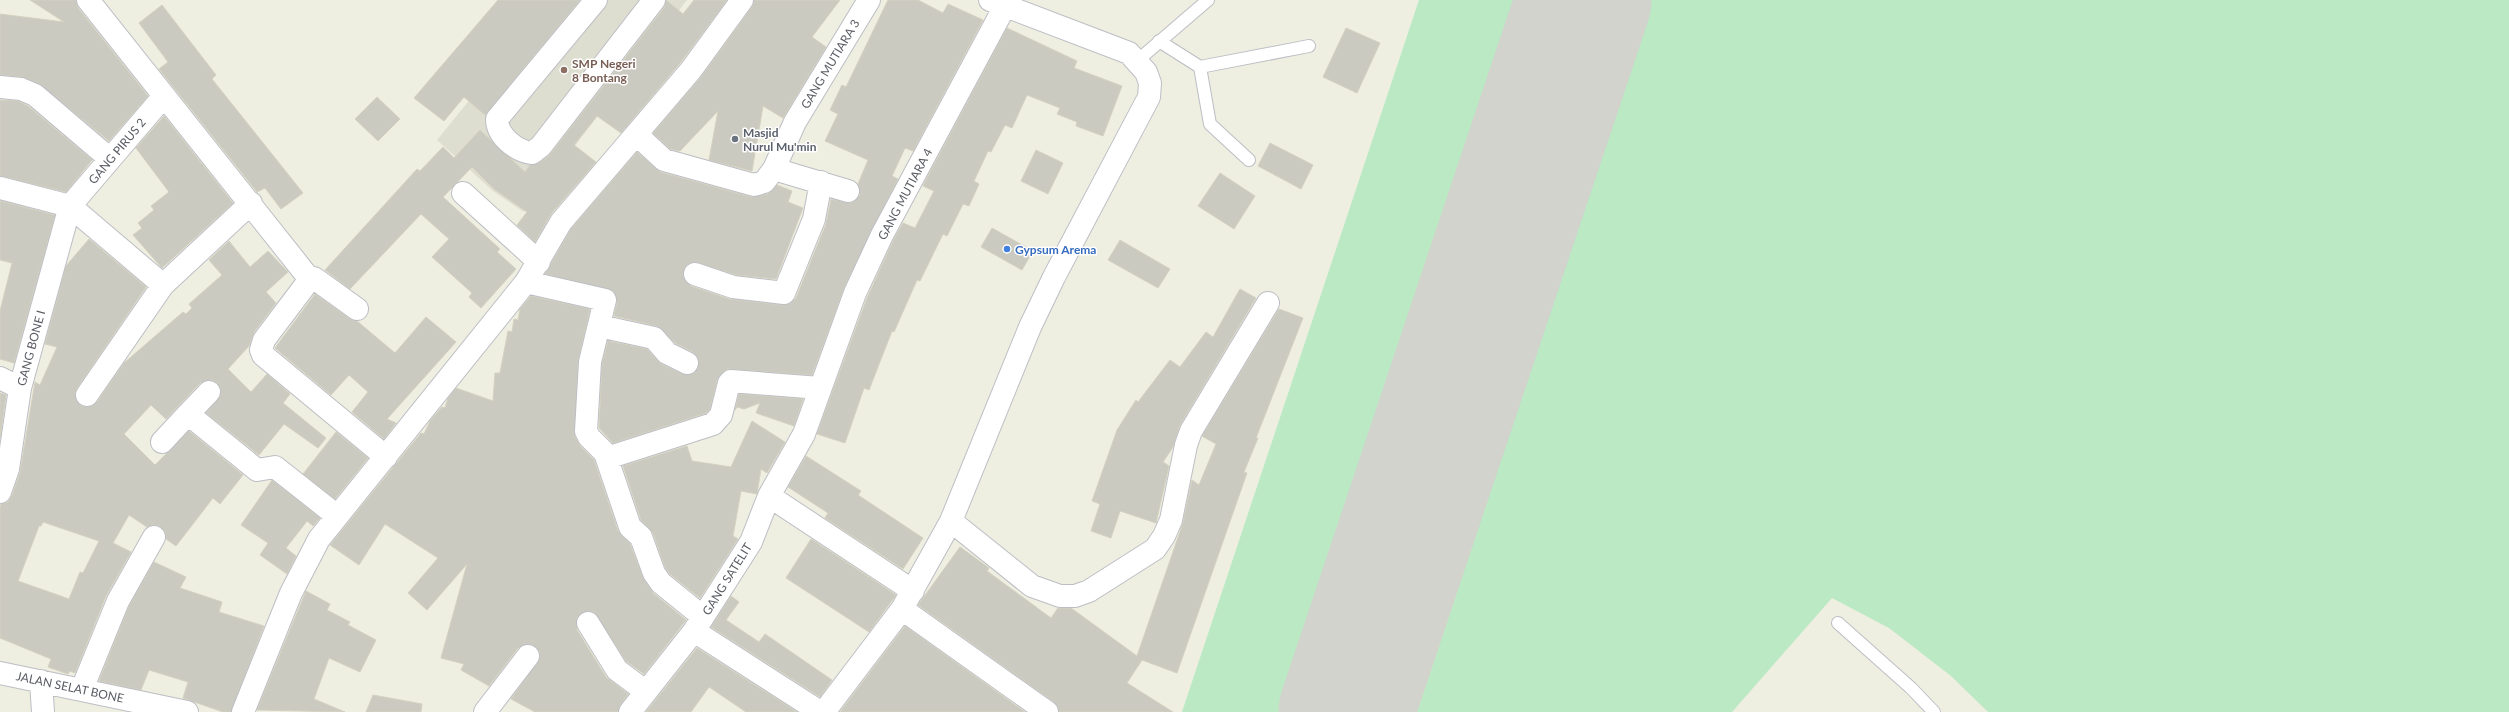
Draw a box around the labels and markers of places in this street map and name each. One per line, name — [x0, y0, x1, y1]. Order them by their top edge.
place label: SMP Negeri 8 Bontang — [572, 56, 636, 85]
marker: SMP Negeri 8 Bontang — [559, 65, 569, 75]
place label: Masjid Nurul Mu'min — [743, 125, 817, 154]
marker: Masjid Nurul Mu'min — [730, 134, 740, 144]
place label: Gypsum Arema — [1015, 242, 1096, 257]
marker: Gypsum Arema — [1002, 244, 1012, 254]

